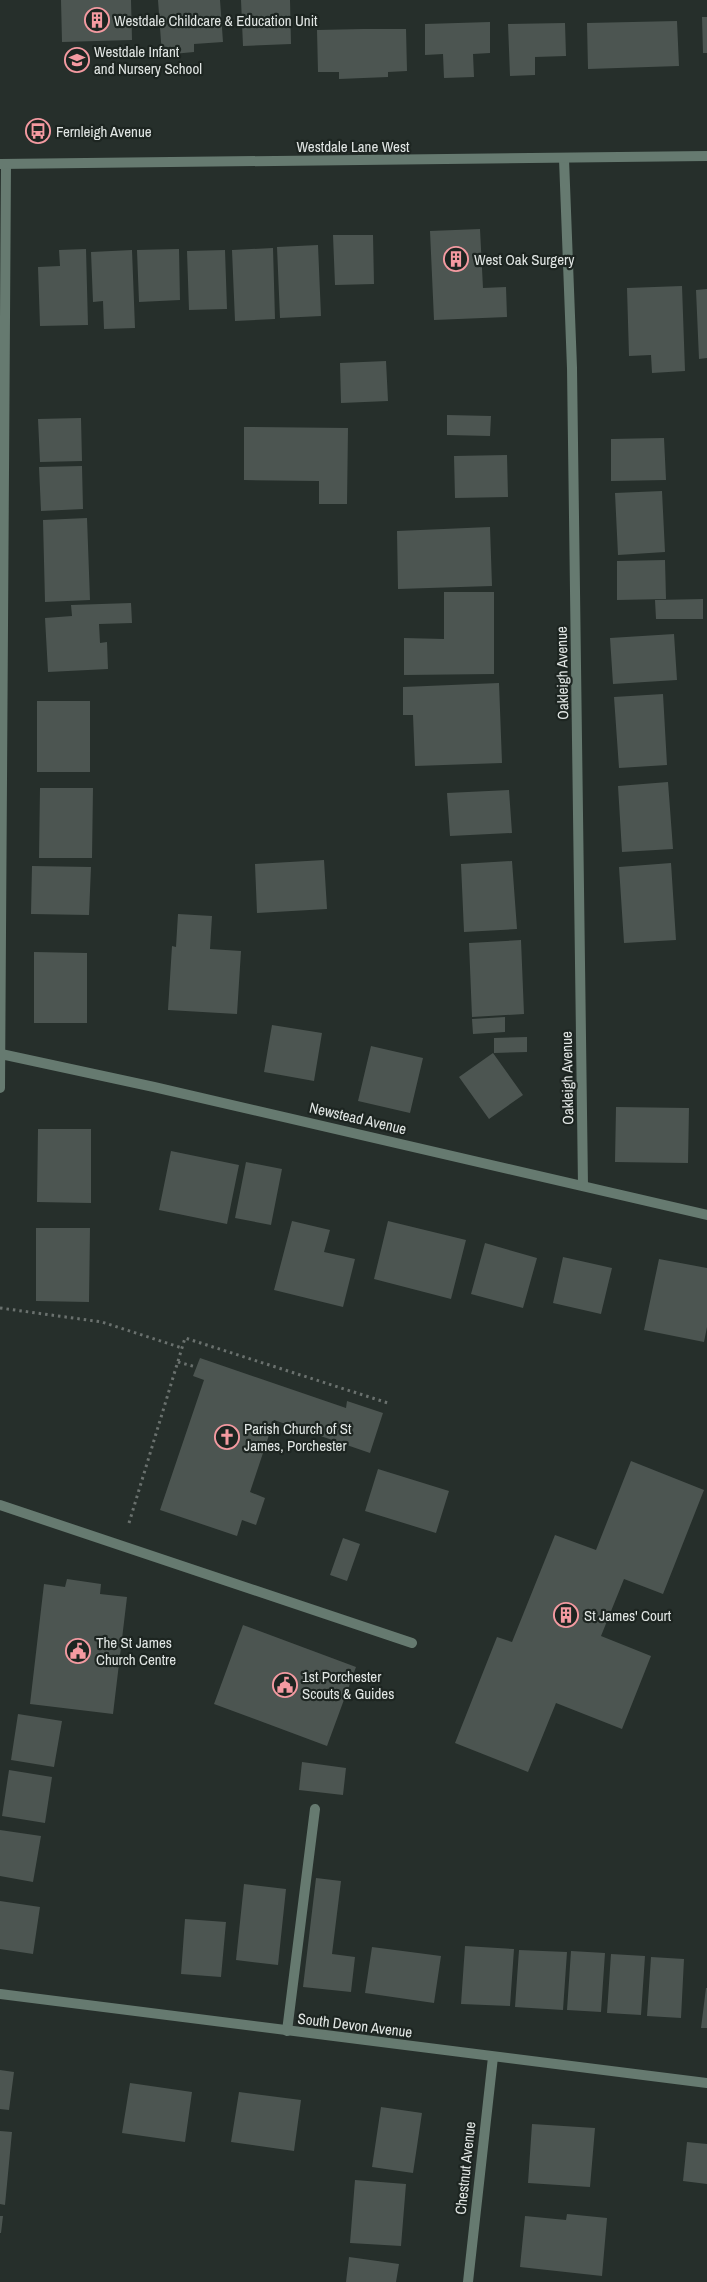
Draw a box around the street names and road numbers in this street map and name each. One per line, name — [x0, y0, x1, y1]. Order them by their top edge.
street label: Westdale Lane West — [296, 136, 410, 157]
street label: Oakleigh Avenue — [551, 626, 573, 720]
street label: Oakleigh Avenue — [556, 1031, 578, 1125]
street label: Newstead Avenue — [307, 1097, 409, 1139]
street label: South Devon Avenue — [296, 2008, 414, 2042]
street label: Chestnut Avenue — [450, 2120, 480, 2216]

